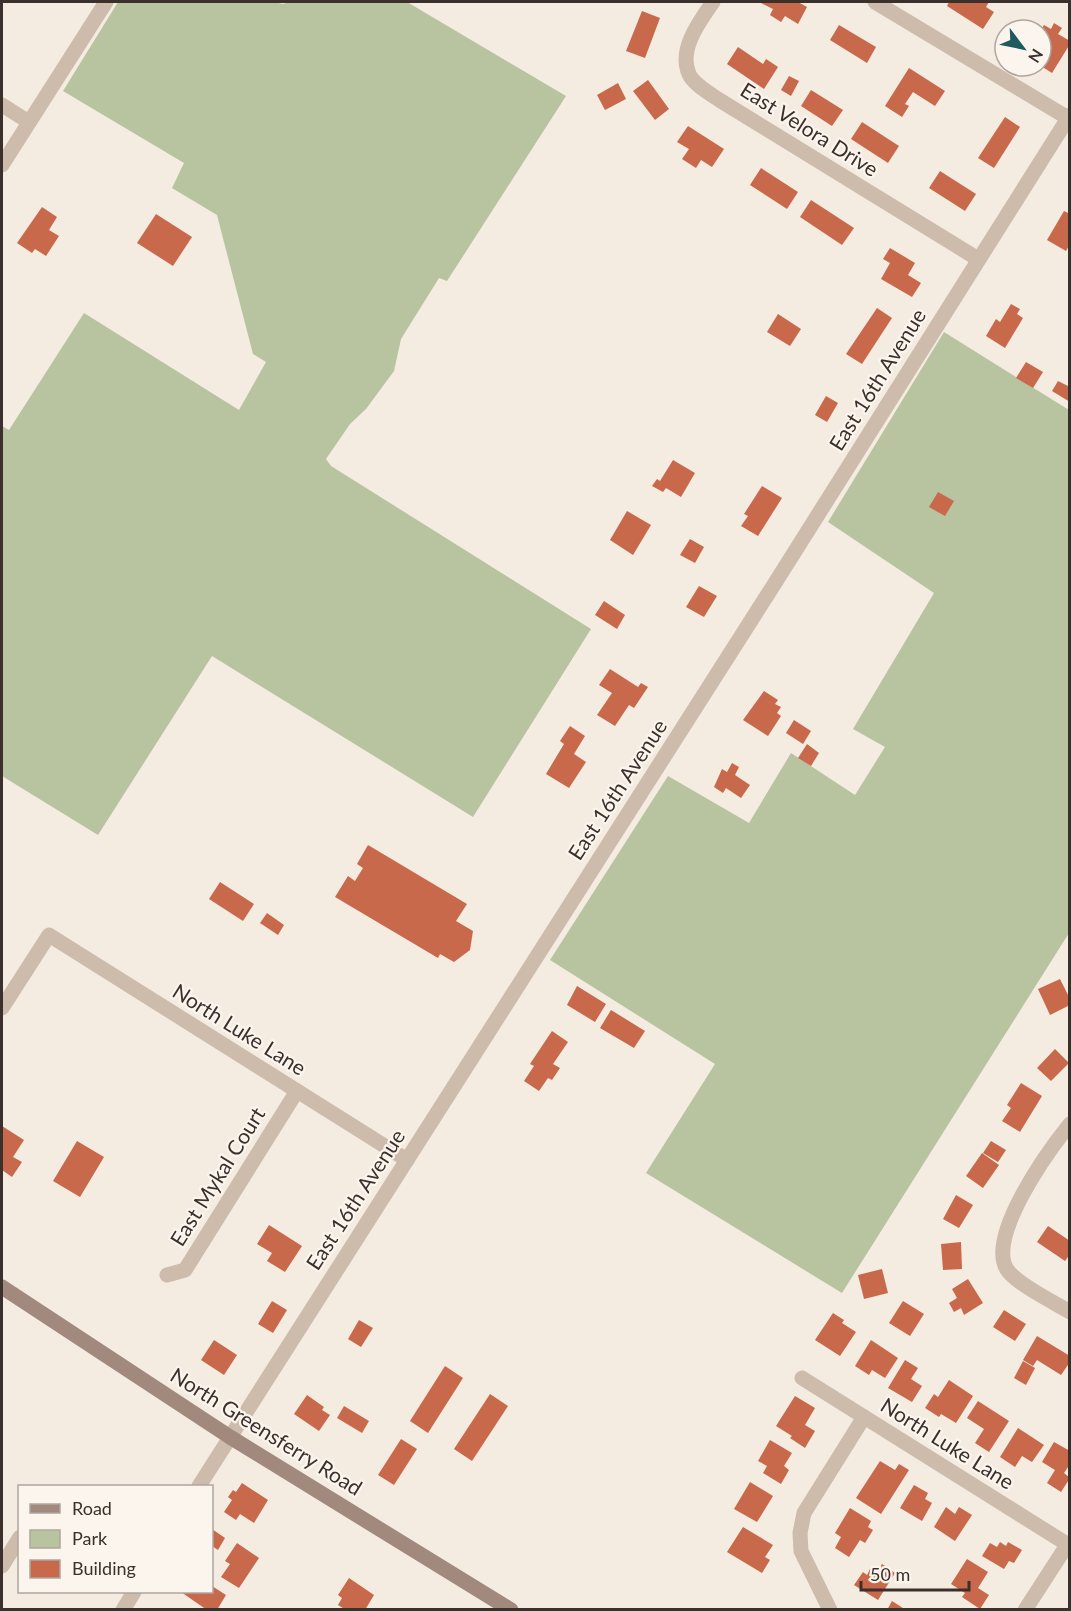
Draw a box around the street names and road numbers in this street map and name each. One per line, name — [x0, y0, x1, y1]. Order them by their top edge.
street label: East Velora Drive — [736, 76, 883, 181]
street label: East 16th Avenue — [823, 304, 930, 455]
street label: East 16th Avenue — [562, 714, 671, 864]
street label: North Luke Lane — [169, 978, 311, 1080]
street label: East Mykal Court — [164, 1102, 270, 1250]
street label: East 16th Avenue — [300, 1124, 409, 1274]
street label: North Greensferry Road — [166, 1362, 367, 1500]
street label: North Luke Lane — [877, 1392, 1019, 1494]

